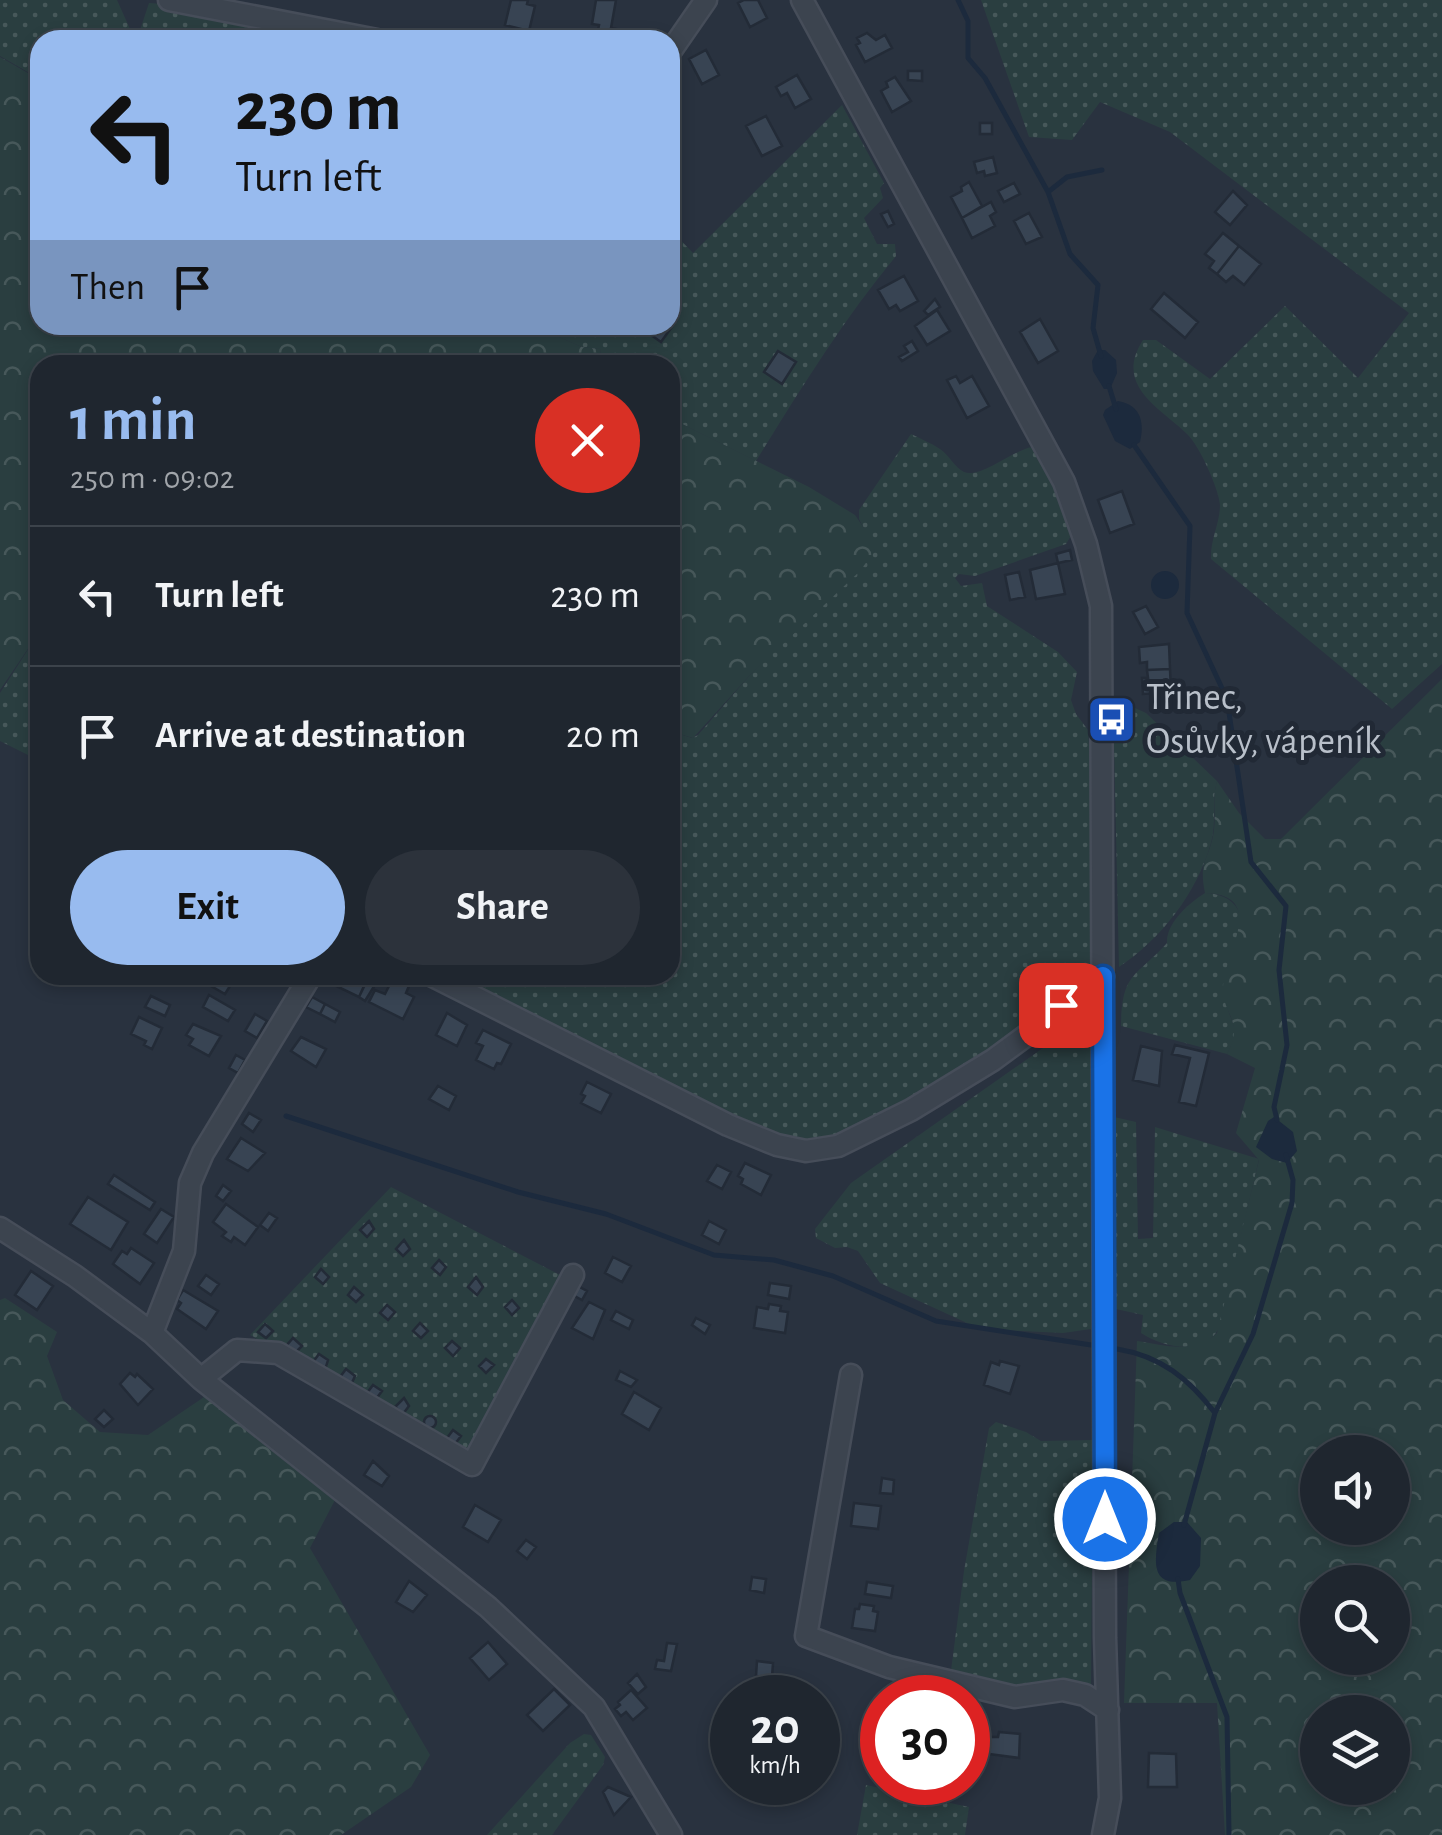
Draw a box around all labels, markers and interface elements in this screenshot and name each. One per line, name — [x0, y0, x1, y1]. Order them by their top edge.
icon: left — [70, 70, 200, 200]
text: 230 m — [235, 73, 402, 143]
text: Turn left — [235, 155, 382, 200]
icon: arrive — [165, 260, 220, 315]
text: Then — [70, 269, 145, 307]
button: close — [535, 388, 640, 493]
text: 1 min — [70, 391, 196, 451]
text: 250 m · 09:02 — [70, 462, 234, 494]
icon: left — [70, 569, 125, 624]
text: Turn left — [155, 577, 283, 615]
text: 230 m — [550, 577, 640, 615]
place label: Třinec, Osůvky, vápeník — [1146, 679, 1382, 761]
bus stop icon: Třinec, Osůvky, vápeník — [1085, 694, 1137, 746]
icon: arrive — [70, 709, 125, 764]
text: Arrive at destination — [155, 717, 466, 755]
text: 20 m — [566, 717, 640, 755]
button: Exit — [70, 850, 345, 965]
button: Share — [365, 850, 640, 965]
pin — [1019, 963, 1104, 1048]
icon: arrive — [1034, 978, 1089, 1033]
map controls — [1300, 1435, 1410, 1805]
button: sound — [1300, 1435, 1410, 1545]
position arrow — [1053, 1467, 1157, 1571]
button: search — [1300, 1565, 1410, 1675]
speed limit sign: 30 — [860, 1675, 990, 1805]
button: layers — [1300, 1695, 1410, 1805]
text: 20 — [750, 1703, 800, 1753]
text: km/h — [749, 1753, 801, 1778]

